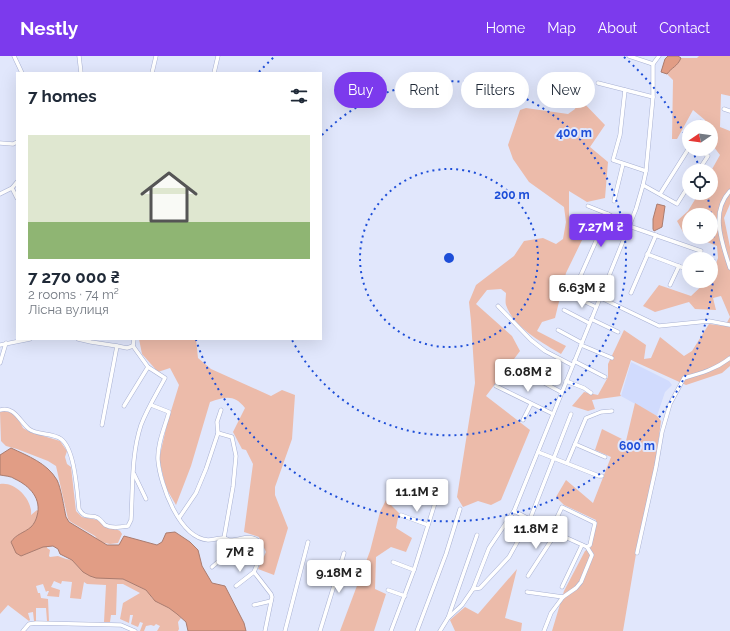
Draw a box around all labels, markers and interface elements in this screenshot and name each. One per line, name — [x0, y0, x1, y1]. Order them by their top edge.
text: Nestly — [20, 17, 78, 39]
text: Home — [486, 20, 525, 36]
text: Map — [547, 20, 576, 36]
text: About — [598, 20, 637, 36]
text: Contact — [659, 20, 710, 36]
chip: Buy — [334, 72, 387, 108]
chip: Rent — [395, 72, 453, 108]
chip: Filters — [461, 72, 529, 108]
chip: New — [537, 72, 595, 108]
icon: filters — [288, 85, 310, 107]
text: 7 homes — [28, 86, 97, 106]
north arrow — [682, 120, 718, 156]
map controls — [682, 120, 718, 288]
text: 400 m — [556, 126, 592, 140]
icon: home — [133, 161, 205, 233]
button: locate — [682, 164, 718, 200]
text: 200 m — [494, 188, 530, 202]
button: + — [682, 208, 718, 244]
pin: 7.27M ₴ — [564, 214, 638, 248]
text: 7.27M ₴ — [578, 219, 624, 234]
centre of rings — [442, 251, 456, 265]
button: − — [682, 252, 718, 288]
text: 7 270 000 ₴ — [28, 267, 120, 287]
pin: 6.63M ₴ — [545, 275, 619, 309]
text: 6.63M ₴ — [558, 280, 606, 295]
text: 2 rooms · 74 m² — [28, 287, 119, 302]
text: Лісна вулиця — [28, 302, 109, 317]
pin: 6.08M ₴ — [491, 359, 565, 393]
text: 6.08M ₴ — [504, 364, 552, 379]
text: 600 m — [619, 439, 655, 453]
pin: 11.1M ₴ — [380, 479, 454, 513]
text: 11.1M ₴ — [395, 484, 439, 499]
pin: 11.8M ₴ — [499, 516, 573, 550]
text: 11.8M ₴ — [514, 521, 558, 536]
pin: 7M ₴ — [216, 539, 264, 573]
text: 7M ₴ — [226, 544, 254, 559]
pin: 9.18M ₴ — [302, 560, 376, 594]
text: 9.18M ₴ — [316, 565, 362, 580]

